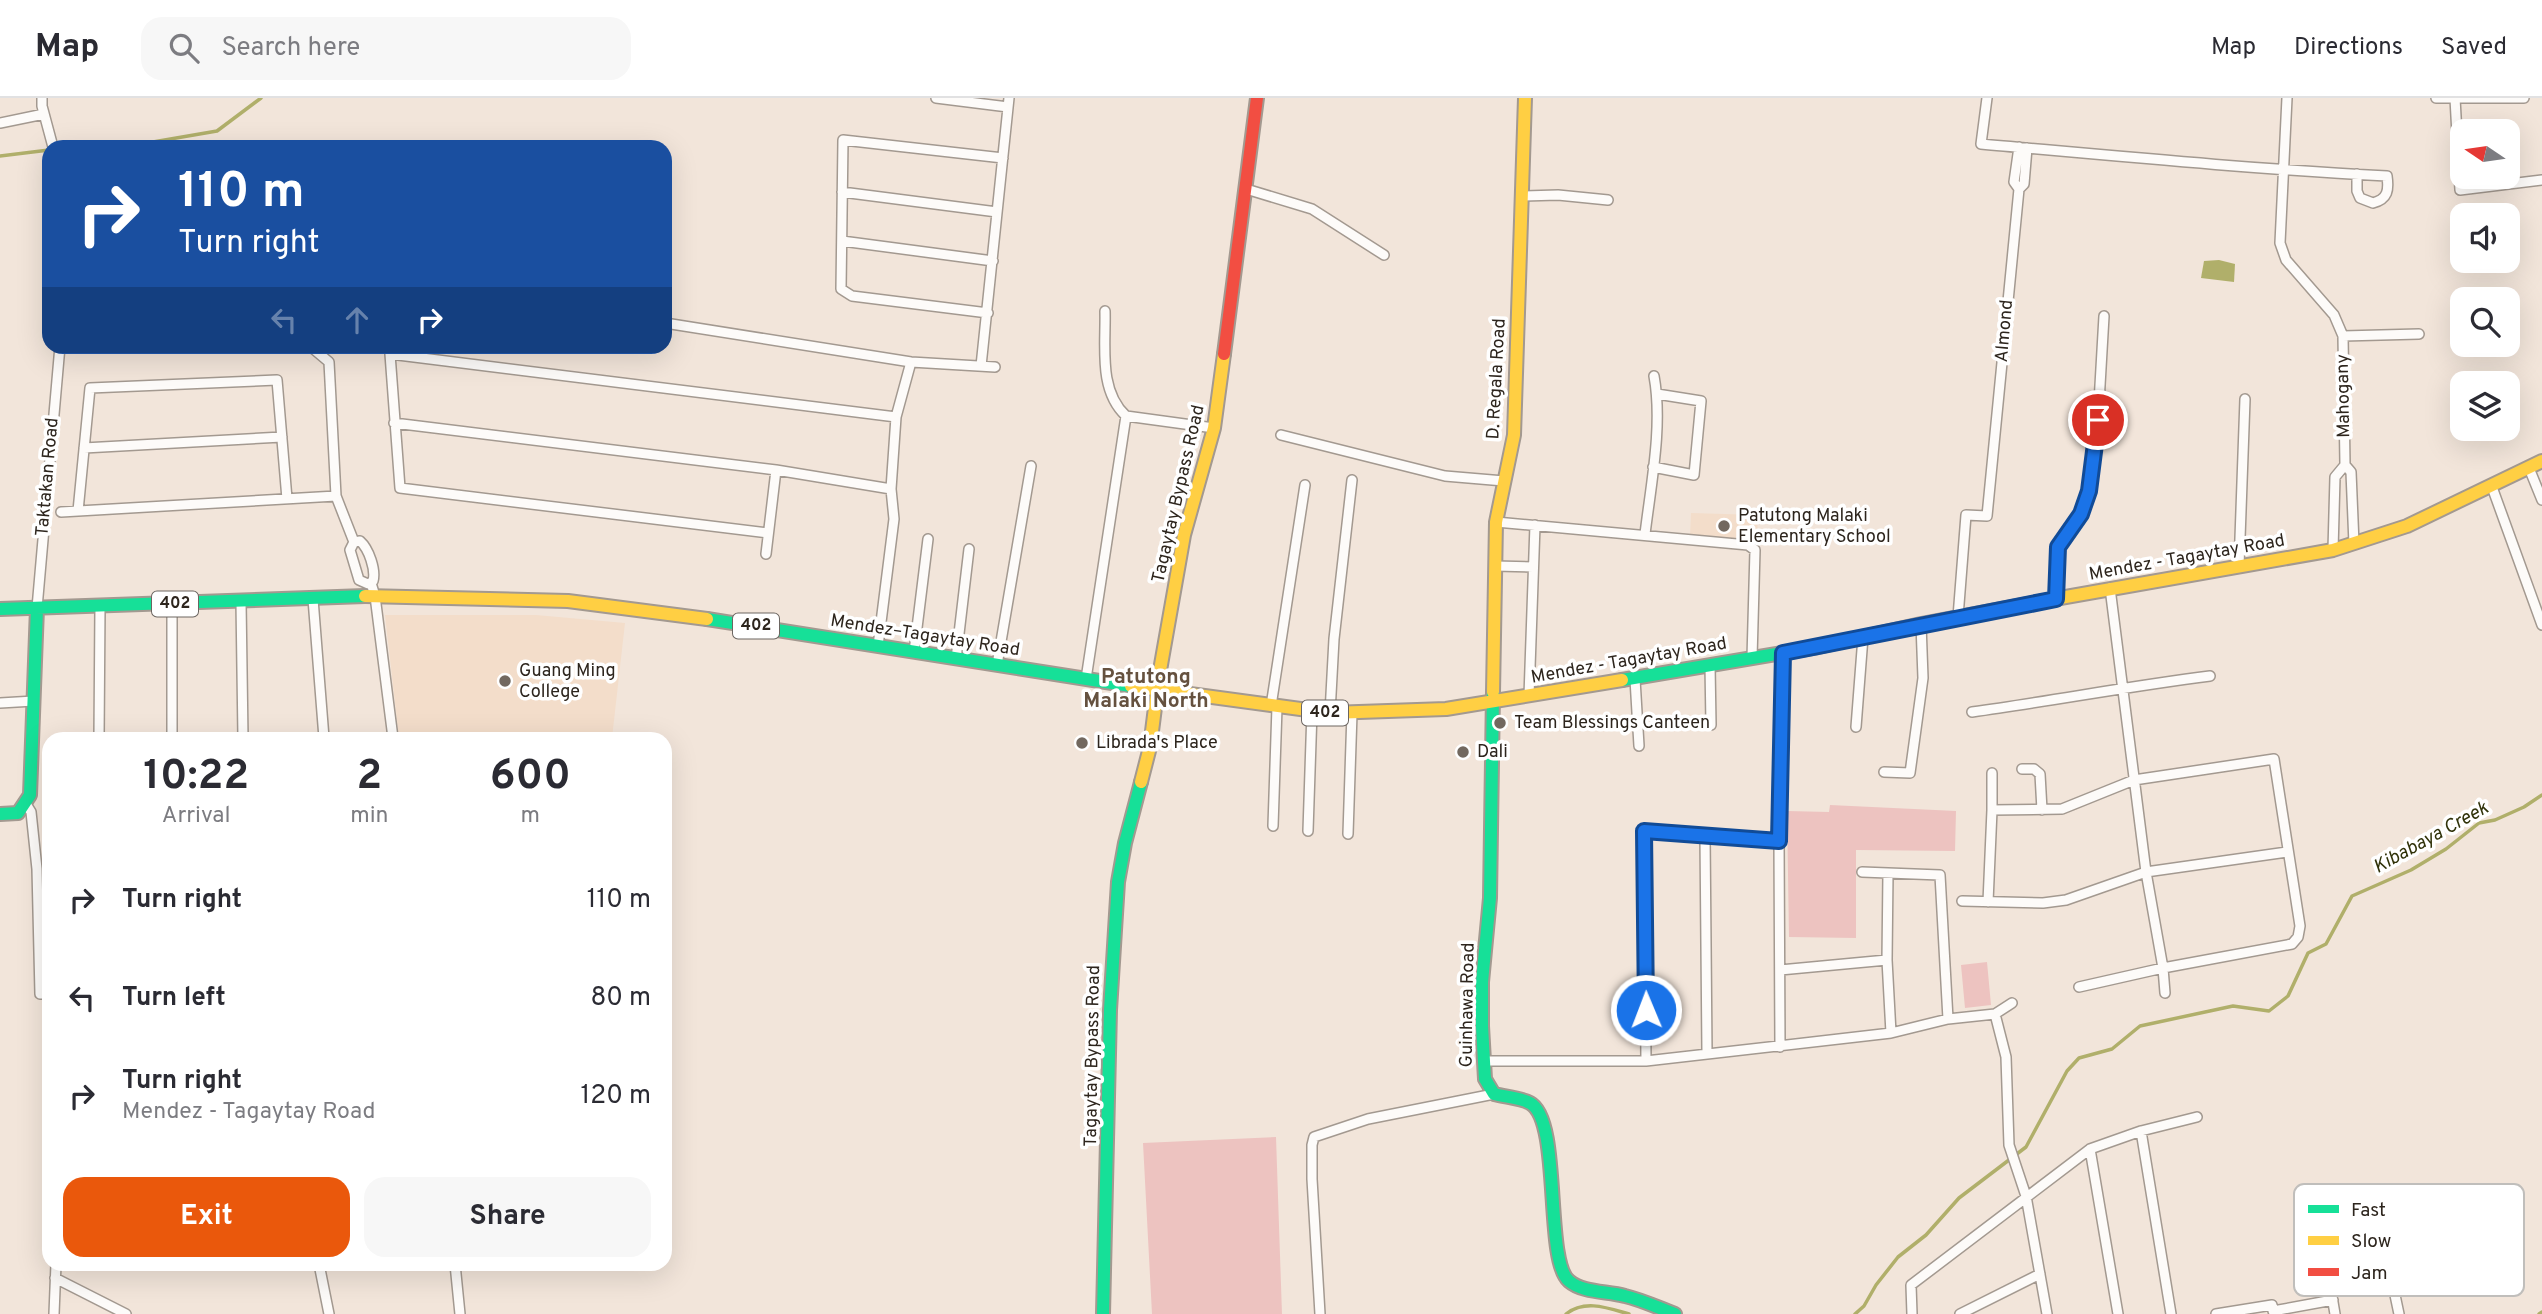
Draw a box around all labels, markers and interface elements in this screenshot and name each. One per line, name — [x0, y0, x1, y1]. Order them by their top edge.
search box — [141, 17, 631, 80]
text: Map — [35, 27, 99, 69]
icon: search — [165, 29, 203, 67]
text: Search here — [221, 32, 360, 65]
text: Map — [2211, 33, 2256, 63]
text: Directions — [2294, 33, 2403, 63]
text: Saved — [2441, 33, 2507, 63]
north arrow — [2450, 119, 2520, 189]
map controls — [2450, 119, 2520, 441]
text: 110 m — [178, 163, 305, 225]
icon: right — [63, 168, 154, 259]
button: sound — [2450, 203, 2520, 273]
text: Turn right — [178, 224, 320, 264]
button: search — [2450, 287, 2520, 357]
street label: Almond — [1991, 299, 2019, 363]
icon: left — [265, 301, 303, 339]
icon: ahead — [338, 301, 376, 339]
icon: right — [411, 301, 449, 339]
street label: D. Regala Road — [1482, 318, 1512, 440]
street label: Mahogany — [2332, 354, 2356, 438]
button: layers — [2450, 371, 2520, 441]
pin — [2068, 390, 2128, 450]
icon: arrive — [2079, 401, 2117, 439]
street label: Tagaytay Bypass Road — [1147, 403, 1211, 585]
street label: Taktakan Road — [31, 417, 65, 537]
place label: Patutong Malaki Elementary School — [1738, 505, 1891, 549]
marker: Patutong Malaki Elementary School — [1716, 518, 1732, 534]
street label: Mendez - Tagaytay Road — [2087, 529, 2287, 587]
road number: 402 — [152, 592, 198, 617]
street label: Mendez–Tagaytay Road — [829, 610, 1021, 662]
road number: 402 — [733, 614, 779, 638]
street label: Mendez - Tagaytay Road — [1529, 632, 1729, 690]
place label: Guang Ming College — [519, 660, 616, 704]
district label: Patutong Malaki North — [1083, 664, 1209, 715]
marker: Guang Ming College — [497, 673, 513, 689]
road number: 402 — [1302, 700, 1348, 726]
place label: Team Blessings Canteen — [1514, 712, 1710, 735]
marker: Team Blessings Canteen — [1492, 715, 1508, 731]
place label: Librada's Place — [1096, 732, 1218, 755]
marker: Librada's Place — [1074, 735, 1090, 751]
place label: Dali — [1477, 741, 1508, 764]
marker: Dali — [1455, 744, 1471, 760]
text: 10:22 — [143, 751, 249, 804]
text: 2 — [357, 751, 382, 804]
text: 600 — [490, 751, 571, 804]
water label: Kibabaya Creek — [2369, 796, 2493, 880]
text: Arrival — [162, 802, 230, 831]
text: min — [350, 802, 389, 831]
text: m — [521, 802, 540, 831]
icon: right — [63, 881, 101, 919]
text: Turn right — [122, 884, 242, 917]
text: 110 m — [587, 884, 651, 917]
street label: Guinhawa Road — [1455, 942, 1481, 1068]
street label: Tagaytay Bypass Road — [1080, 965, 1106, 1147]
position arrow — [1609, 973, 1683, 1047]
icon: left — [63, 979, 101, 1017]
text: Turn left — [122, 982, 226, 1015]
text: 80 m — [591, 982, 651, 1015]
text: Turn right — [122, 1065, 242, 1098]
icon: right — [63, 1077, 101, 1115]
text: 120 m — [581, 1080, 651, 1113]
text: Mendez - Tagaytay Road — [122, 1098, 375, 1127]
button: Exit — [63, 1177, 350, 1257]
button: Share — [364, 1177, 651, 1257]
legend — [2294, 1184, 2524, 1296]
text: Fast — [2351, 1199, 2386, 1223]
text: Slow — [2351, 1230, 2391, 1254]
text: Jam — [2351, 1262, 2388, 1286]

